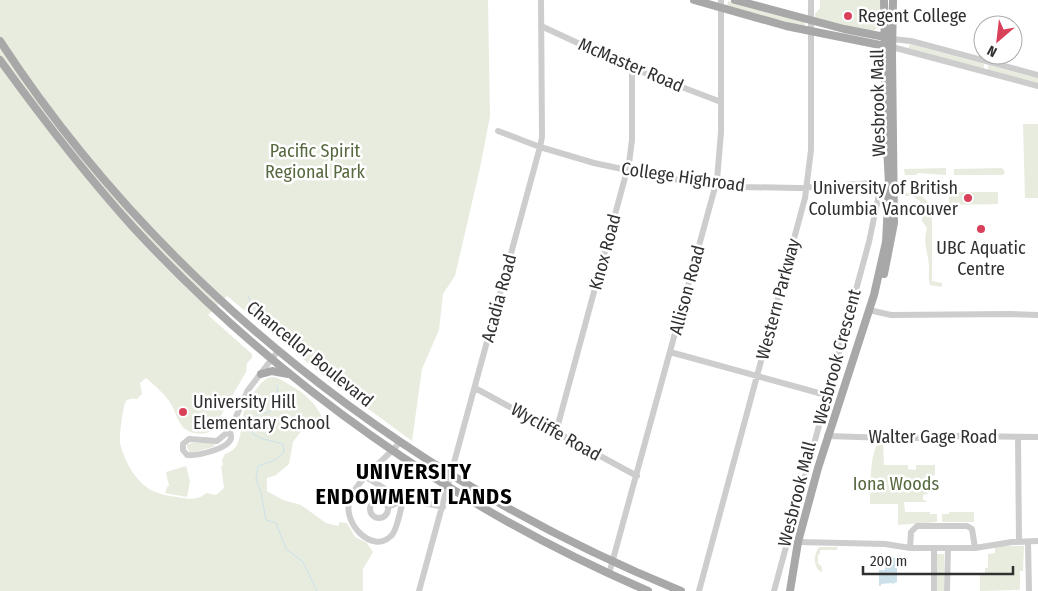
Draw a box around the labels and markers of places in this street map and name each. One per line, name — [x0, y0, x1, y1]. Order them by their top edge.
place label: Regent College — [858, 5, 967, 27]
marker: Regent College — [842, 10, 854, 22]
place label: University of British Columbia Vancouver — [808, 177, 959, 220]
marker: University of British Columbia Vancouver — [962, 192, 974, 204]
marker: UBC Aquatic Centre — [975, 223, 987, 235]
place label: UBC Aquatic Centre — [936, 237, 1026, 280]
place label: University Hill Elementary School — [193, 391, 330, 434]
marker: University Hill Elementary School — [177, 406, 189, 418]

